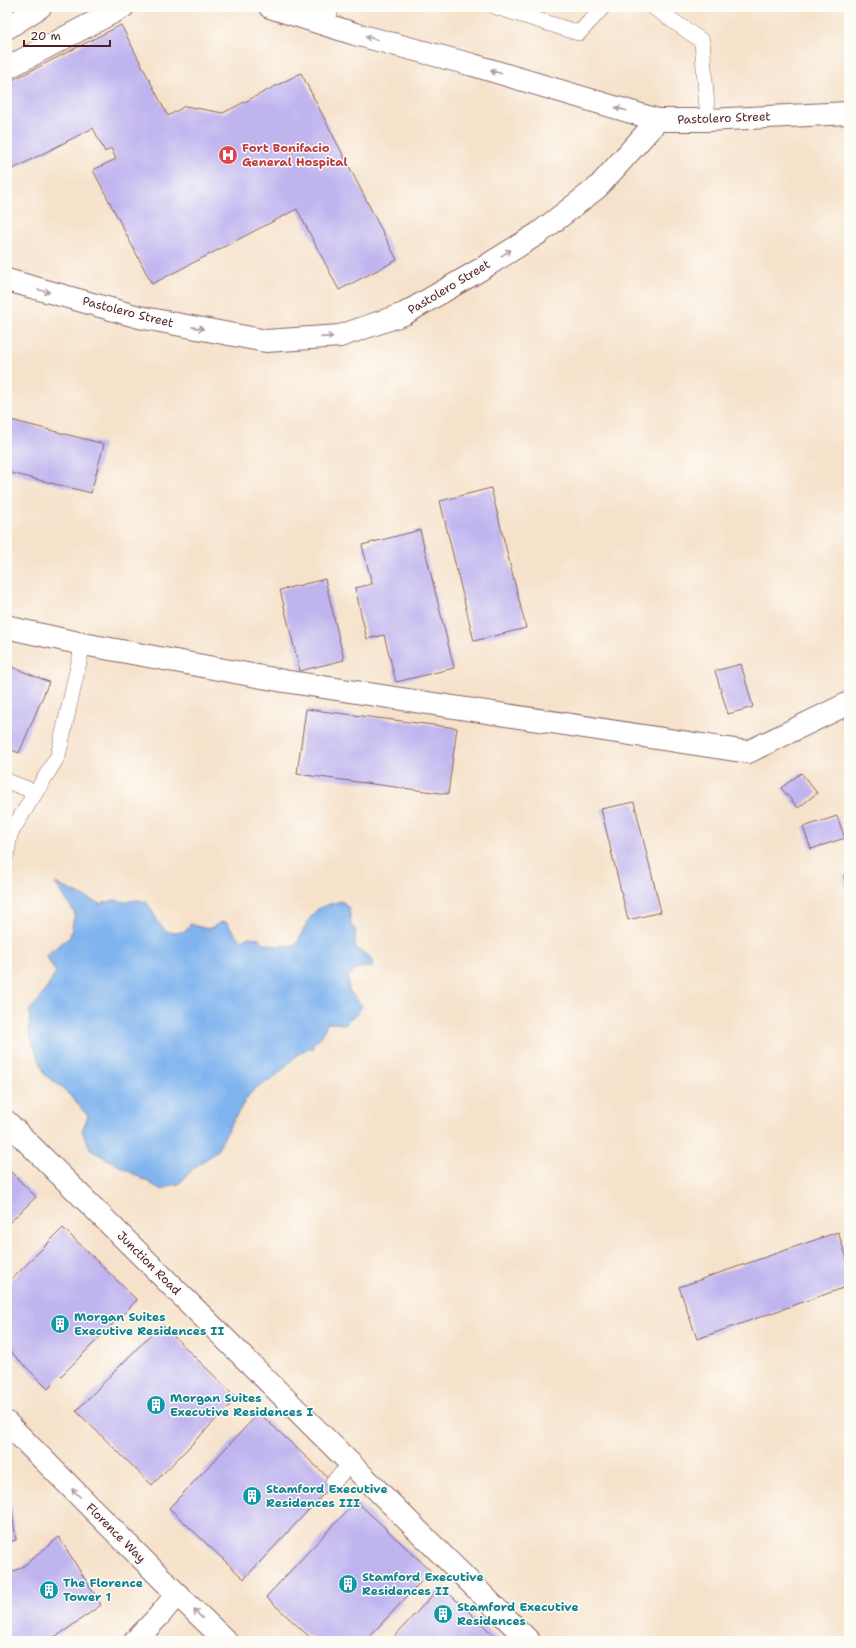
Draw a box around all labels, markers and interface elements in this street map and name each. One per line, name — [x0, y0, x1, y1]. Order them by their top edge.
scale bar — [24, 22, 110, 48]
text: 20 m — [30, 28, 61, 44]
one-way arrow — [365, 34, 378, 41]
one-way arrow — [490, 68, 503, 75]
one-way arrow — [615, 105, 628, 112]
street label: Pastolero Street — [677, 108, 771, 128]
place label: Fort Bonifacio General Hospital — [242, 140, 348, 170]
hospital icon: Fort Bonifacio General Hospital — [217, 144, 239, 166]
one-way arrow — [500, 249, 512, 257]
street label: Pastolero Street — [405, 256, 493, 318]
one-way arrow — [38, 288, 51, 295]
street label: Pastolero Street — [81, 293, 175, 331]
one-way arrow — [191, 325, 204, 333]
one-way arrow — [320, 333, 333, 341]
street label: Junction Road — [114, 1228, 185, 1299]
place label: Morgan Suites Executive Residences II — [74, 1309, 224, 1339]
building icon: Morgan Suites Executive Residences II — [49, 1313, 71, 1335]
place label: Morgan Suites Executive Residences I — [170, 1390, 313, 1420]
building icon: Morgan Suites Executive Residences I — [145, 1394, 167, 1416]
place label: Stamford Executive Residences III — [266, 1481, 388, 1511]
building icon: Stamford Executive Residences III — [241, 1485, 263, 1507]
one-way arrow — [71, 1488, 81, 1498]
street label: Florence Way — [83, 1500, 149, 1566]
place label: Stamford Executive Residences II — [362, 1569, 484, 1599]
building icon: Stamford Executive Residences II — [337, 1573, 359, 1595]
place label: The Florence Tower 1 — [63, 1575, 143, 1605]
building icon: The Florence Tower 1 — [38, 1579, 60, 1601]
place label: Stamford Executive Residences — [457, 1599, 579, 1629]
building icon: Stamford Executive Residences — [432, 1603, 454, 1625]
one-way arrow — [193, 1609, 203, 1619]

